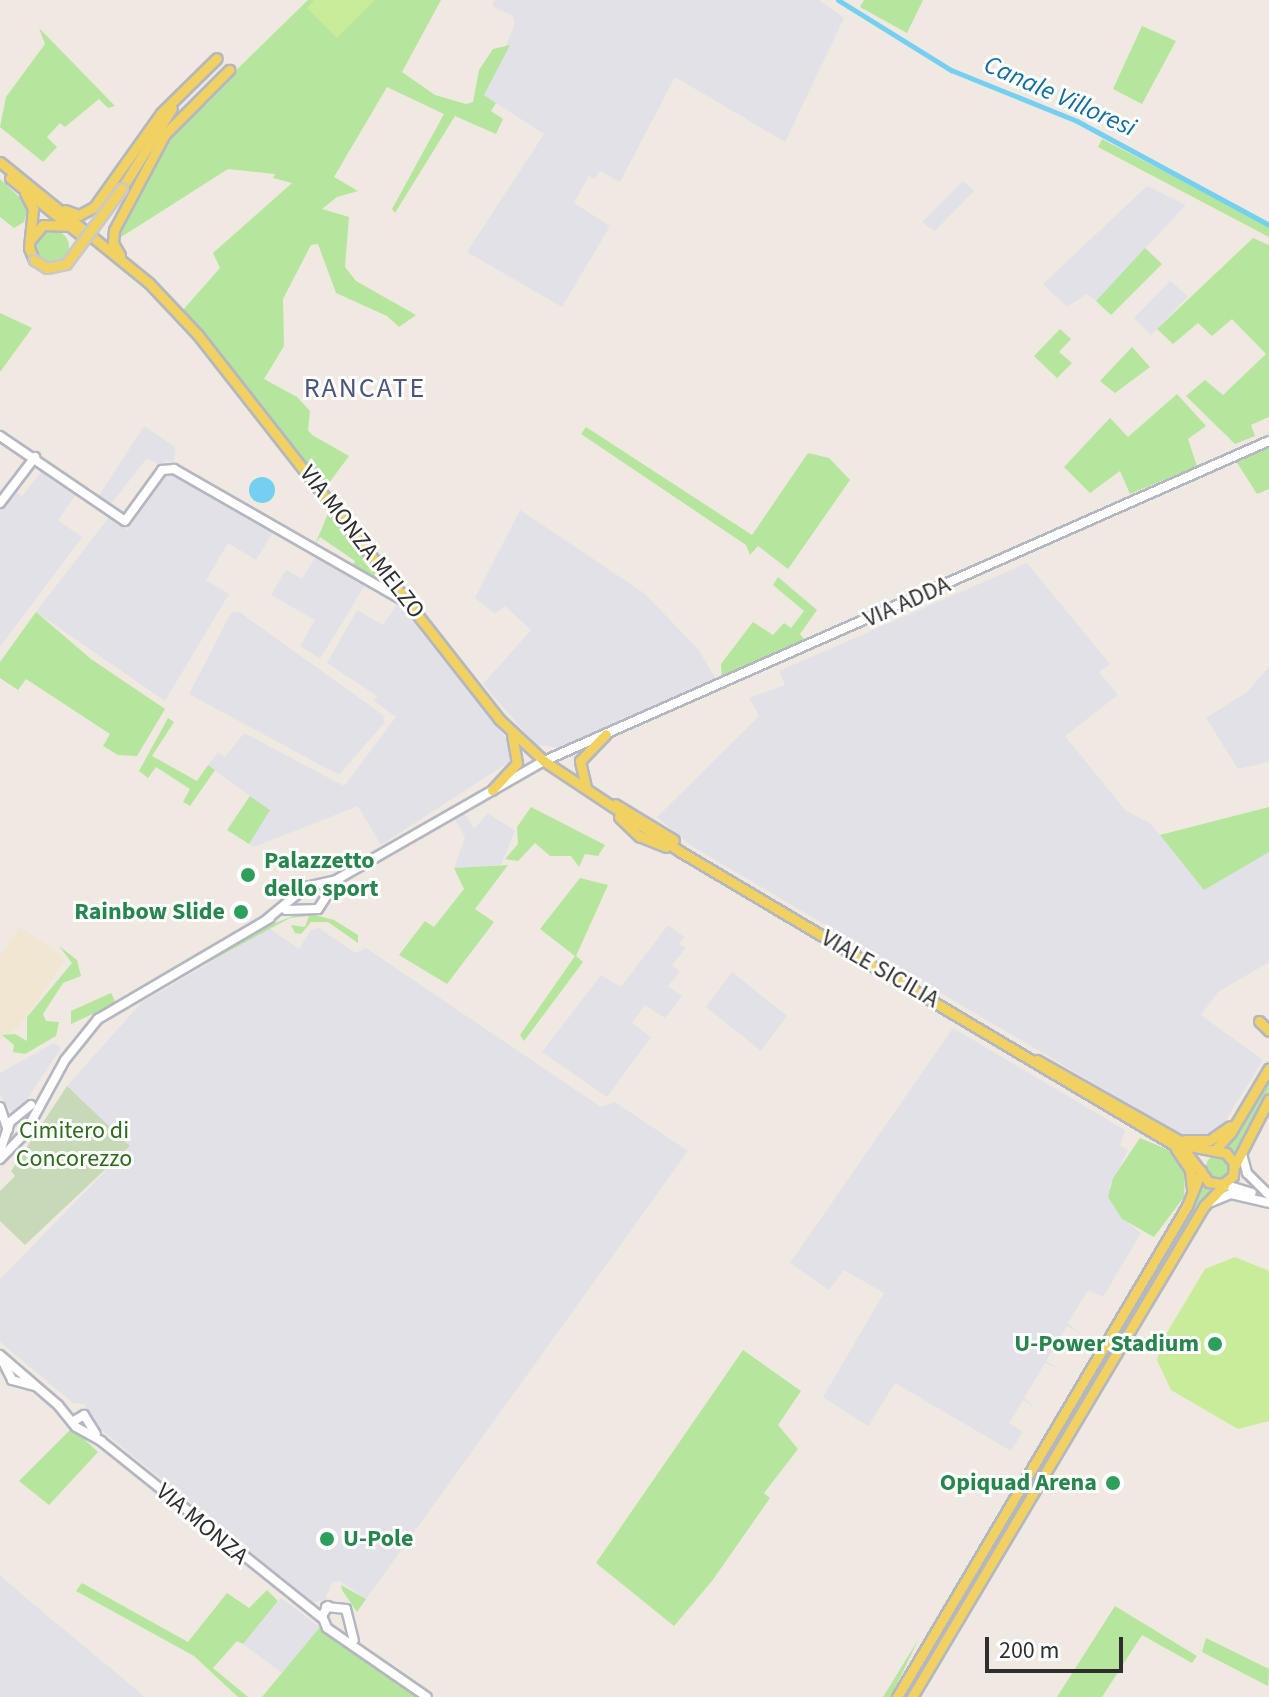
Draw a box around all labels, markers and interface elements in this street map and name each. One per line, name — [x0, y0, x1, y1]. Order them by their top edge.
water label: Canale Villoresi — [979, 49, 1141, 143]
district label: RANCATE — [304, 371, 426, 405]
street label: VIA MONZA MELZO — [293, 460, 431, 624]
street label: VIA ADDA — [859, 570, 955, 634]
place label: Palazzetto dello sport — [264, 847, 378, 903]
marker: Palazzetto dello sport — [239, 866, 257, 884]
place label: Rainbow Slide — [74, 898, 225, 926]
marker: Rainbow Slide — [232, 903, 250, 921]
street label: VIALE SICILIA — [816, 924, 944, 1014]
park label: Cimitero di Concorezzo — [16, 1117, 132, 1173]
place label: U-Power Stadium — [1014, 1330, 1199, 1358]
marker: U-Power Stadium — [1206, 1335, 1224, 1353]
place label: Opiquad Arena — [940, 1469, 1097, 1497]
marker: Opiquad Arena — [1104, 1474, 1122, 1492]
street label: VIA MONZA — [150, 1477, 254, 1571]
place label: U-Pole — [343, 1525, 413, 1553]
marker: U-Pole — [318, 1530, 336, 1548]
scale bar — [989, 1621, 1127, 1671]
text: 200 m — [999, 1633, 1059, 1668]

